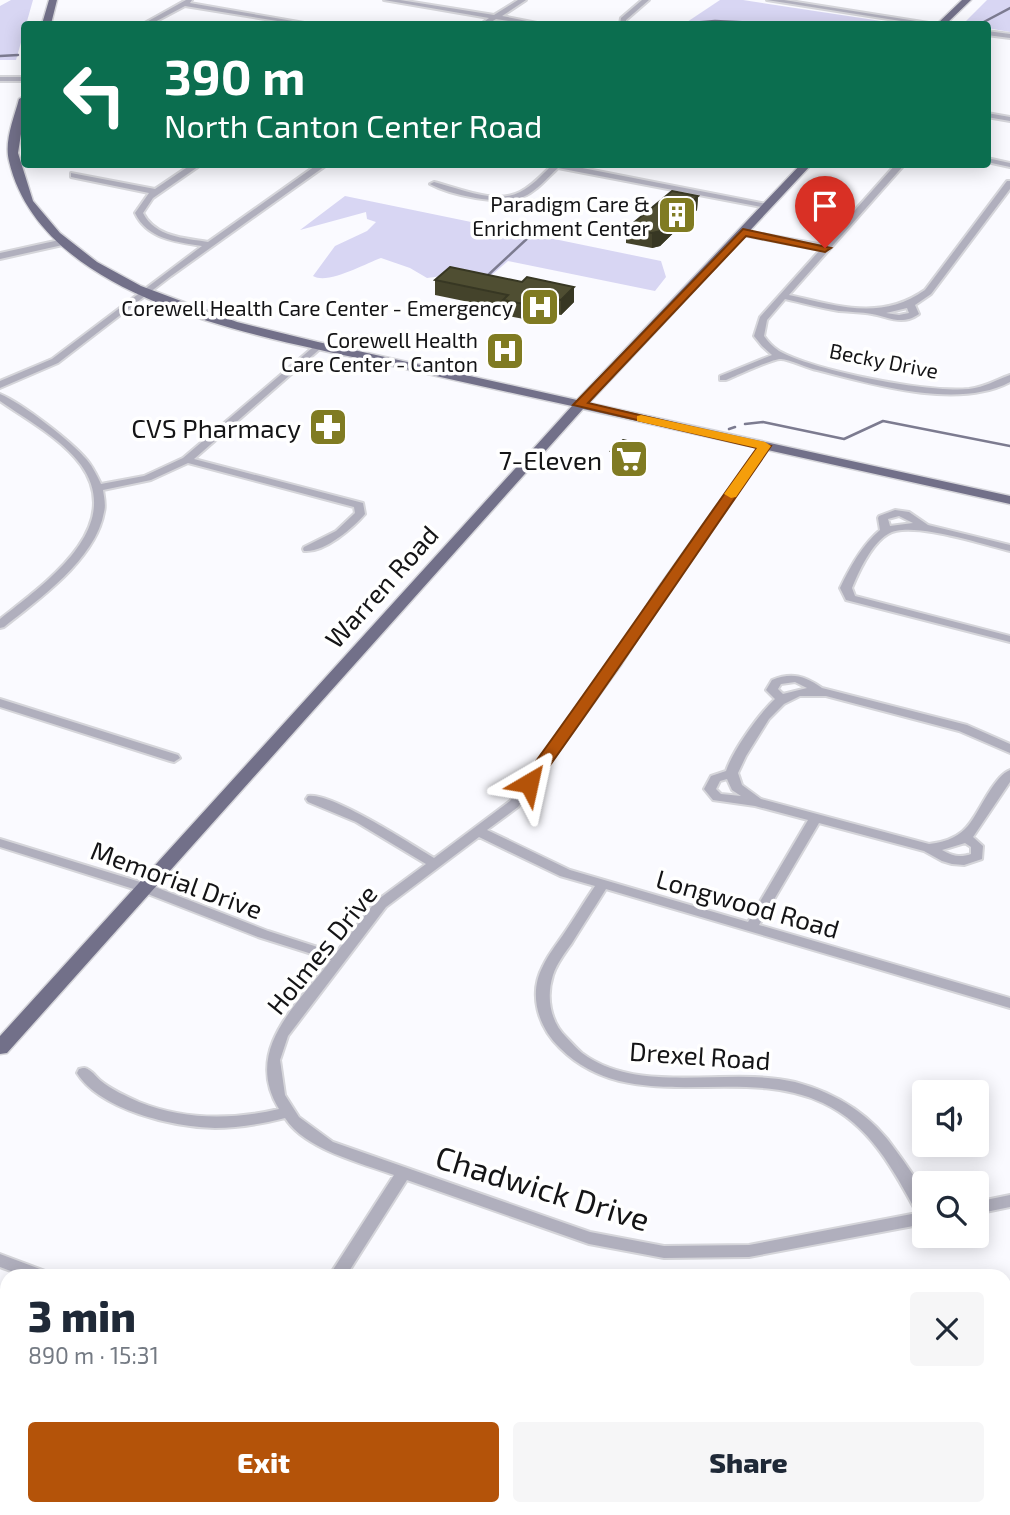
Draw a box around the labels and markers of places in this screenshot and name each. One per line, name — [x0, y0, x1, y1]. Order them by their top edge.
pin — [795, 176, 855, 248]
place label: Paradigm Care & Enrichment Center — [472, 191, 651, 240]
building icon: Paradigm Care & Enrichment Center — [656, 194, 698, 236]
hospital icon: Corewell Health Care Center - Emergency — [519, 286, 561, 328]
place label: Corewell Health Care Center - Emergency — [121, 295, 513, 320]
place label: Corewell Health Care Center - Canton — [281, 327, 478, 376]
hospital icon: Corewell Health Care Center - Canton — [484, 330, 526, 372]
pharmacy icon: CVS Pharmacy — [307, 406, 349, 448]
place label: CVS Pharmacy — [131, 412, 301, 443]
supermarket icon: 7-Eleven — [608, 438, 650, 480]
place label: 7-Eleven — [499, 444, 602, 475]

